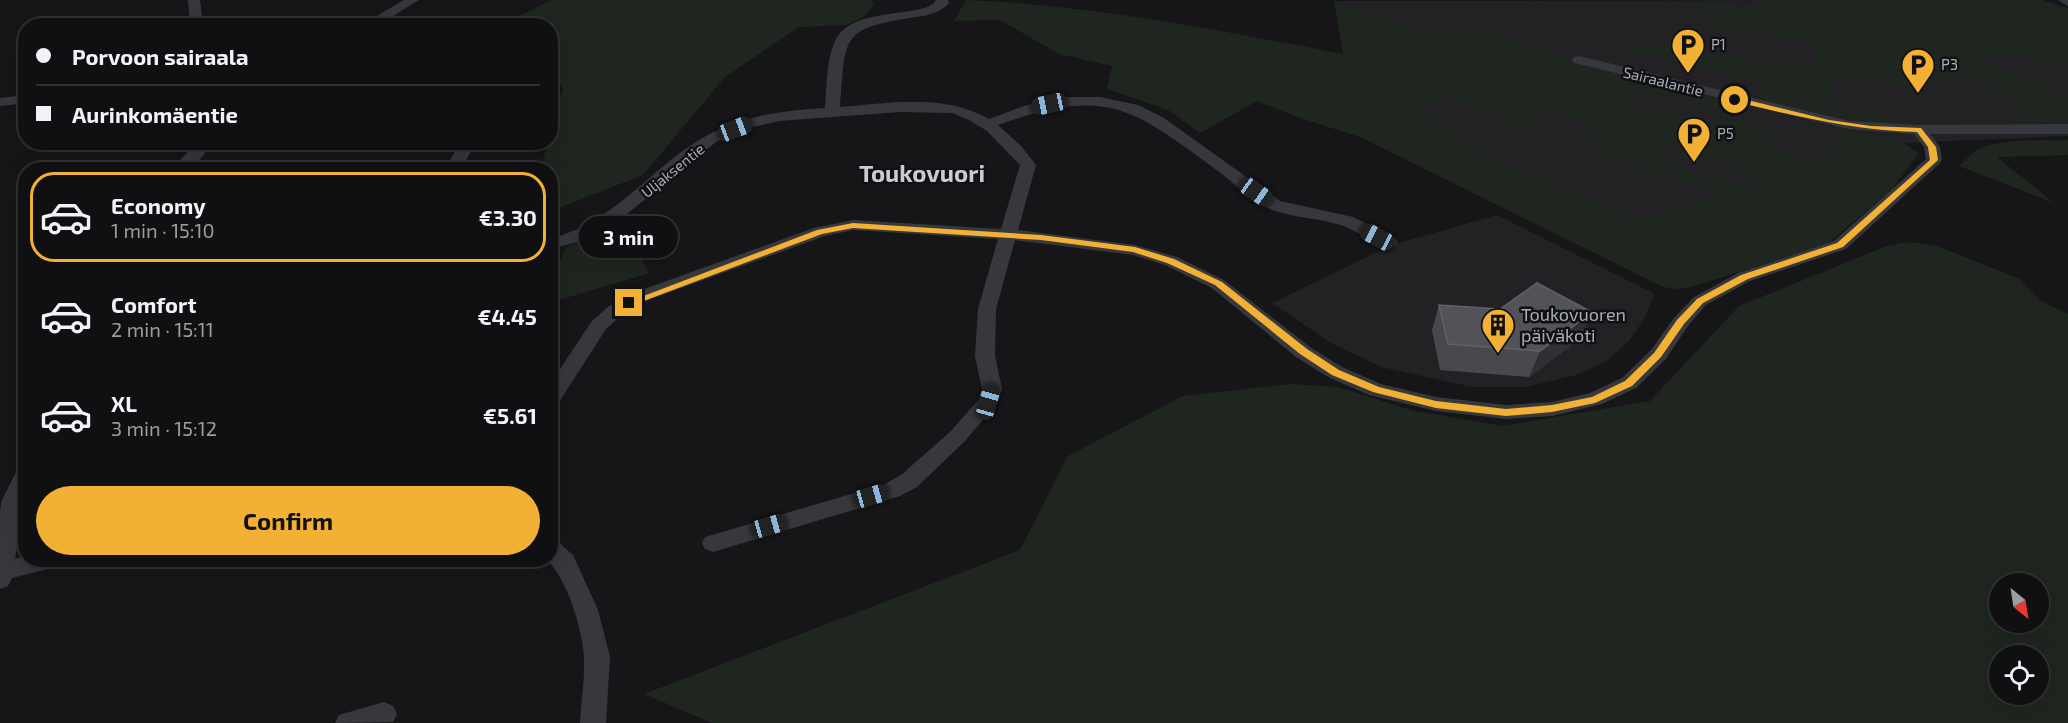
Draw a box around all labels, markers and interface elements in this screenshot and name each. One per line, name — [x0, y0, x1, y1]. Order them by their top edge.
parking icon: P1 — [1670, 27, 1706, 74]
place label: P1 — [1711, 35, 1726, 53]
text: Porvoon sairaala — [72, 43, 249, 69]
parking icon: P3 — [1900, 47, 1936, 94]
place label: P3 — [1941, 55, 1958, 73]
street label: Sairaalantie — [1621, 62, 1705, 100]
route start — [1721, 86, 1748, 113]
car — [1030, 91, 1068, 117]
text: Aurinkomäentie — [72, 101, 238, 127]
car — [715, 114, 755, 144]
parking icon: P5 — [1676, 116, 1712, 163]
place label: P5 — [1717, 124, 1734, 142]
street label: Uljaksentie — [637, 139, 708, 202]
district label: Toukovuori — [859, 158, 985, 187]
car — [1236, 174, 1276, 210]
icon: car — [39, 190, 93, 244]
text: Economy — [111, 192, 206, 218]
text: €3.30 — [479, 204, 537, 230]
callout: 3 min — [580, 216, 678, 258]
text: 1 min · 15:10 — [111, 218, 215, 242]
car — [1357, 221, 1397, 253]
text: 3 min — [603, 225, 654, 249]
icon: car — [39, 289, 93, 343]
route end — [615, 289, 642, 316]
text: Comfort — [111, 291, 196, 317]
text: €4.45 — [477, 303, 537, 329]
place label: Toukovuoren päiväkoti — [1521, 303, 1626, 346]
building icon: Toukovuoren päiväkoti — [1480, 307, 1516, 354]
text: 2 min · 15:11 — [111, 317, 214, 341]
car — [974, 382, 1002, 422]
icon: car — [39, 388, 93, 442]
text: XL — [111, 390, 137, 416]
text: €5.61 — [483, 402, 537, 428]
text: 3 min · 15:12 — [111, 416, 217, 440]
car — [851, 482, 891, 510]
button: Confirm — [36, 486, 540, 555]
car — [749, 512, 789, 540]
north arrow — [1989, 573, 2049, 633]
map controls — [1989, 573, 2049, 705]
button: locate — [1989, 645, 2049, 705]

